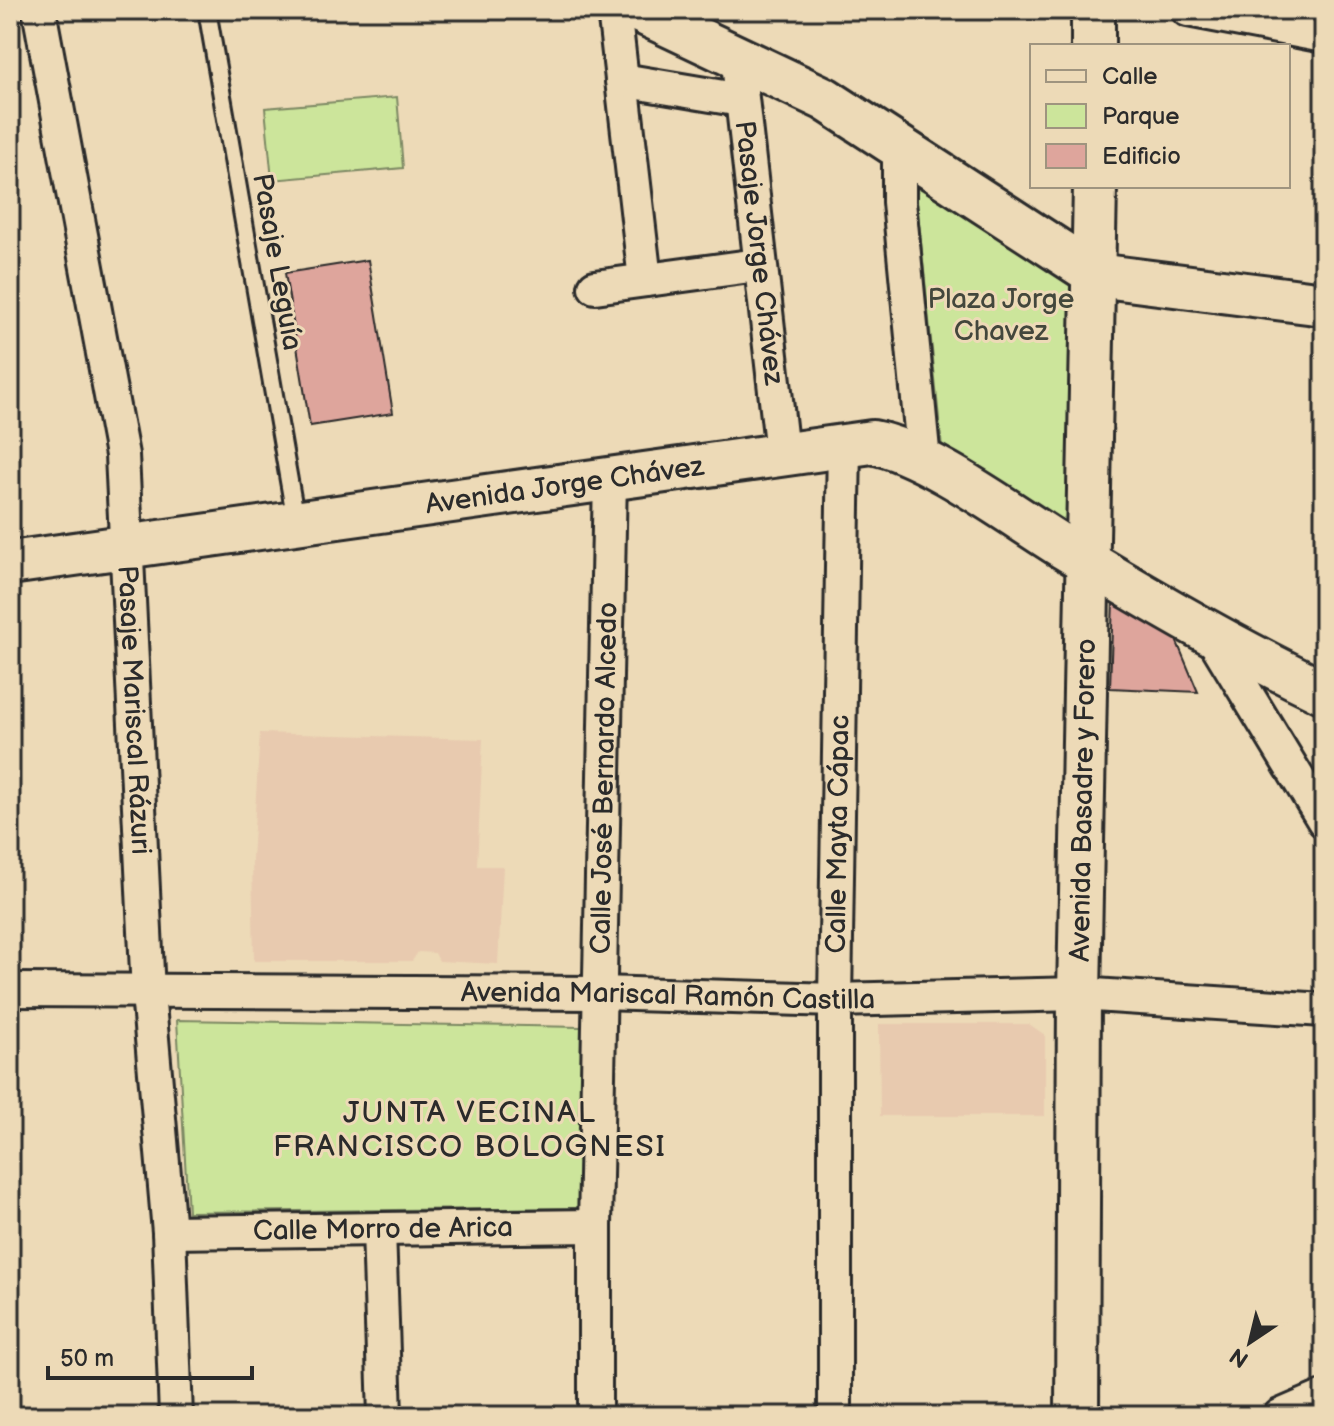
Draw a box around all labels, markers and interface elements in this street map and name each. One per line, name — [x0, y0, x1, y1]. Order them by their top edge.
legend — [1030, 44, 1290, 188]
text: Calle — [1102, 62, 1157, 91]
text: Parque — [1102, 102, 1180, 131]
street label: Pasaje Jorge Chávez — [728, 119, 791, 387]
text: Edificio — [1102, 142, 1181, 171]
street label: Pasaje Leguía — [245, 171, 309, 353]
park label: Plaza Jorge Chavez — [928, 283, 1074, 348]
street label: Avenida Jorge Chávez — [423, 449, 707, 521]
street label: Pasaje Mariscal Rázuri — [111, 565, 158, 855]
street label: Calle José Bernardo Alcedo — [584, 602, 624, 955]
street label: Avenida Basadre y Forero — [1063, 638, 1103, 962]
street label: Calle Mayta Cápac — [819, 714, 856, 954]
street label: Avenida Mariscal Ramón Castilla — [461, 976, 875, 1017]
district label: JUNTA VECINAL FRANCISCO BOLOGNESI — [273, 1095, 667, 1165]
street label: Calle Morro de Arica — [253, 1211, 513, 1247]
north arrow — [1210, 1302, 1290, 1382]
scale bar — [48, 1330, 252, 1380]
text: N — [1225, 1341, 1254, 1373]
text: 50 m — [60, 1344, 114, 1373]

